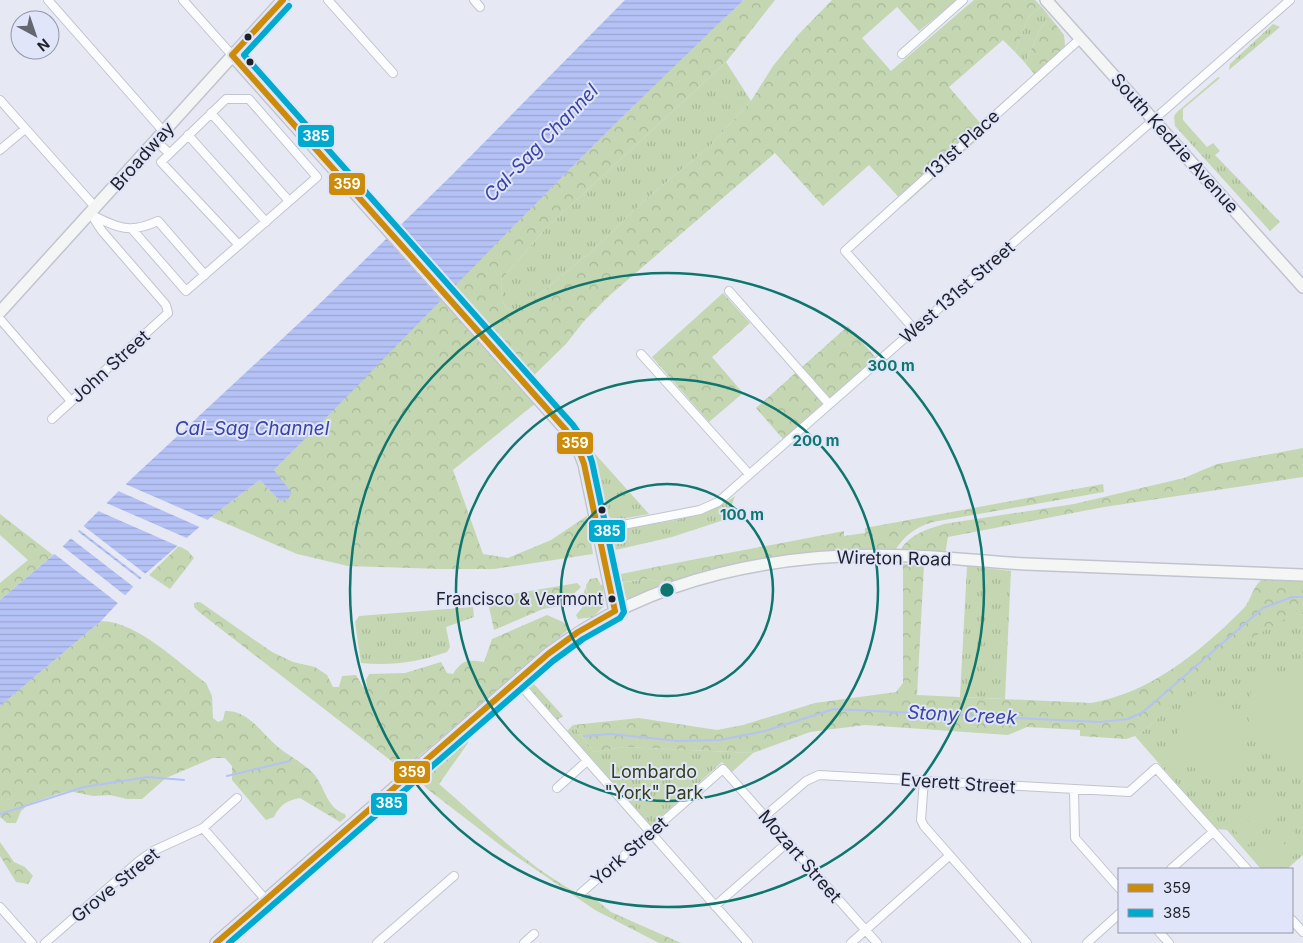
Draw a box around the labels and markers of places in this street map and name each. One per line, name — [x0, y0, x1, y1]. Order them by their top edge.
unlabelled marker — [243, 32, 253, 42]
unlabelled marker — [245, 57, 255, 67]
unlabelled marker — [597, 505, 607, 515]
centre of rings — [658, 581, 676, 599]
place label: Francisco & Vermont — [436, 589, 603, 609]
marker: Francisco & Vermont — [607, 594, 617, 604]

